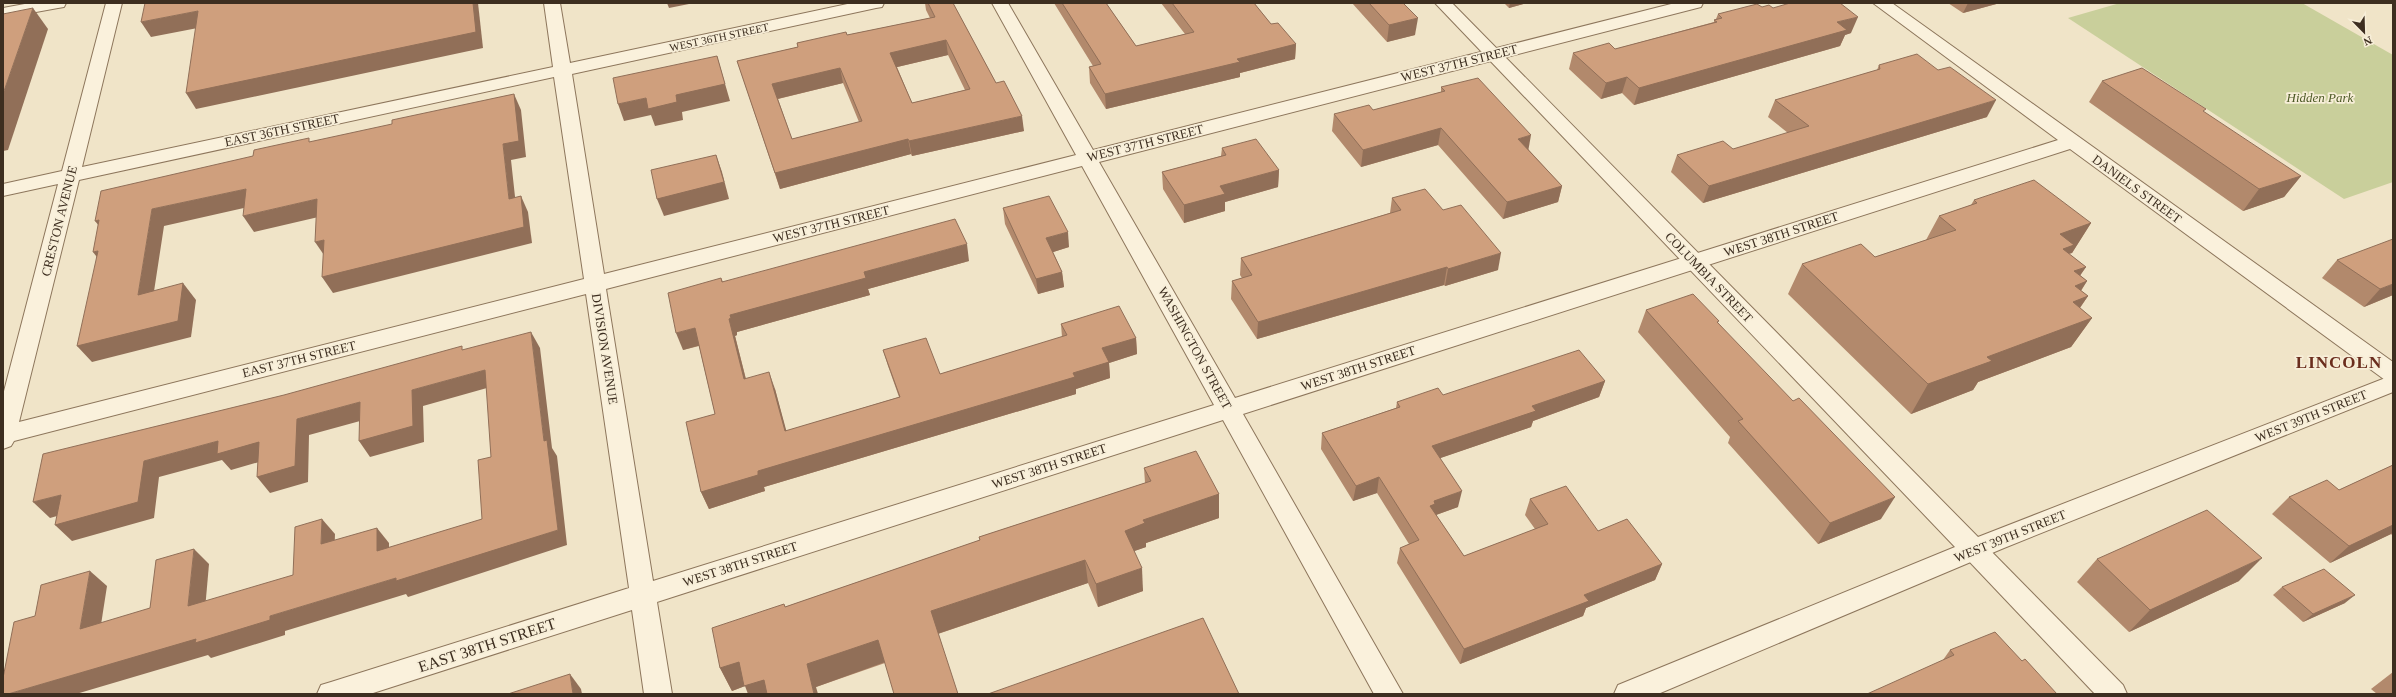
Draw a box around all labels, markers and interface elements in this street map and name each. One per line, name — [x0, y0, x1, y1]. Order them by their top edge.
north arrow — [2344, 12, 2384, 52]
street label: WEST 36TH STREET — [668, 21, 770, 53]
text: N — [2362, 34, 2374, 48]
street label: WEST 37TH STREET — [1399, 41, 1519, 85]
park label: Hidden Park — [2286, 90, 2354, 105]
street label: EAST 36TH STREET — [223, 111, 341, 149]
street label: WEST 37TH STREET — [1085, 121, 1205, 165]
street label: DANIELS STREET — [2089, 152, 2185, 226]
street label: CRESTON AVENUE — [38, 164, 80, 278]
street label: WEST 37TH STREET — [771, 202, 891, 246]
street label: WEST 38TH STREET — [1722, 208, 1840, 260]
street label: COLUMBIA STREET — [1662, 229, 1756, 325]
street label: WASHINGTON STREET — [1155, 284, 1235, 412]
street label: DIVISION AVENUE — [589, 292, 621, 406]
street label: EAST 37TH STREET — [241, 338, 358, 380]
street label: WEST 38TH STREET — [1299, 342, 1417, 394]
district label: LINCOLN — [2296, 353, 2382, 372]
street label: WEST 39TH STREET — [2253, 387, 2369, 445]
street label: WEST 38TH STREET — [990, 440, 1108, 492]
street label: WEST 39TH STREET — [1952, 507, 2068, 565]
street label: WEST 38TH STREET — [681, 538, 799, 590]
street label: EAST 38TH STREET — [416, 615, 558, 675]

